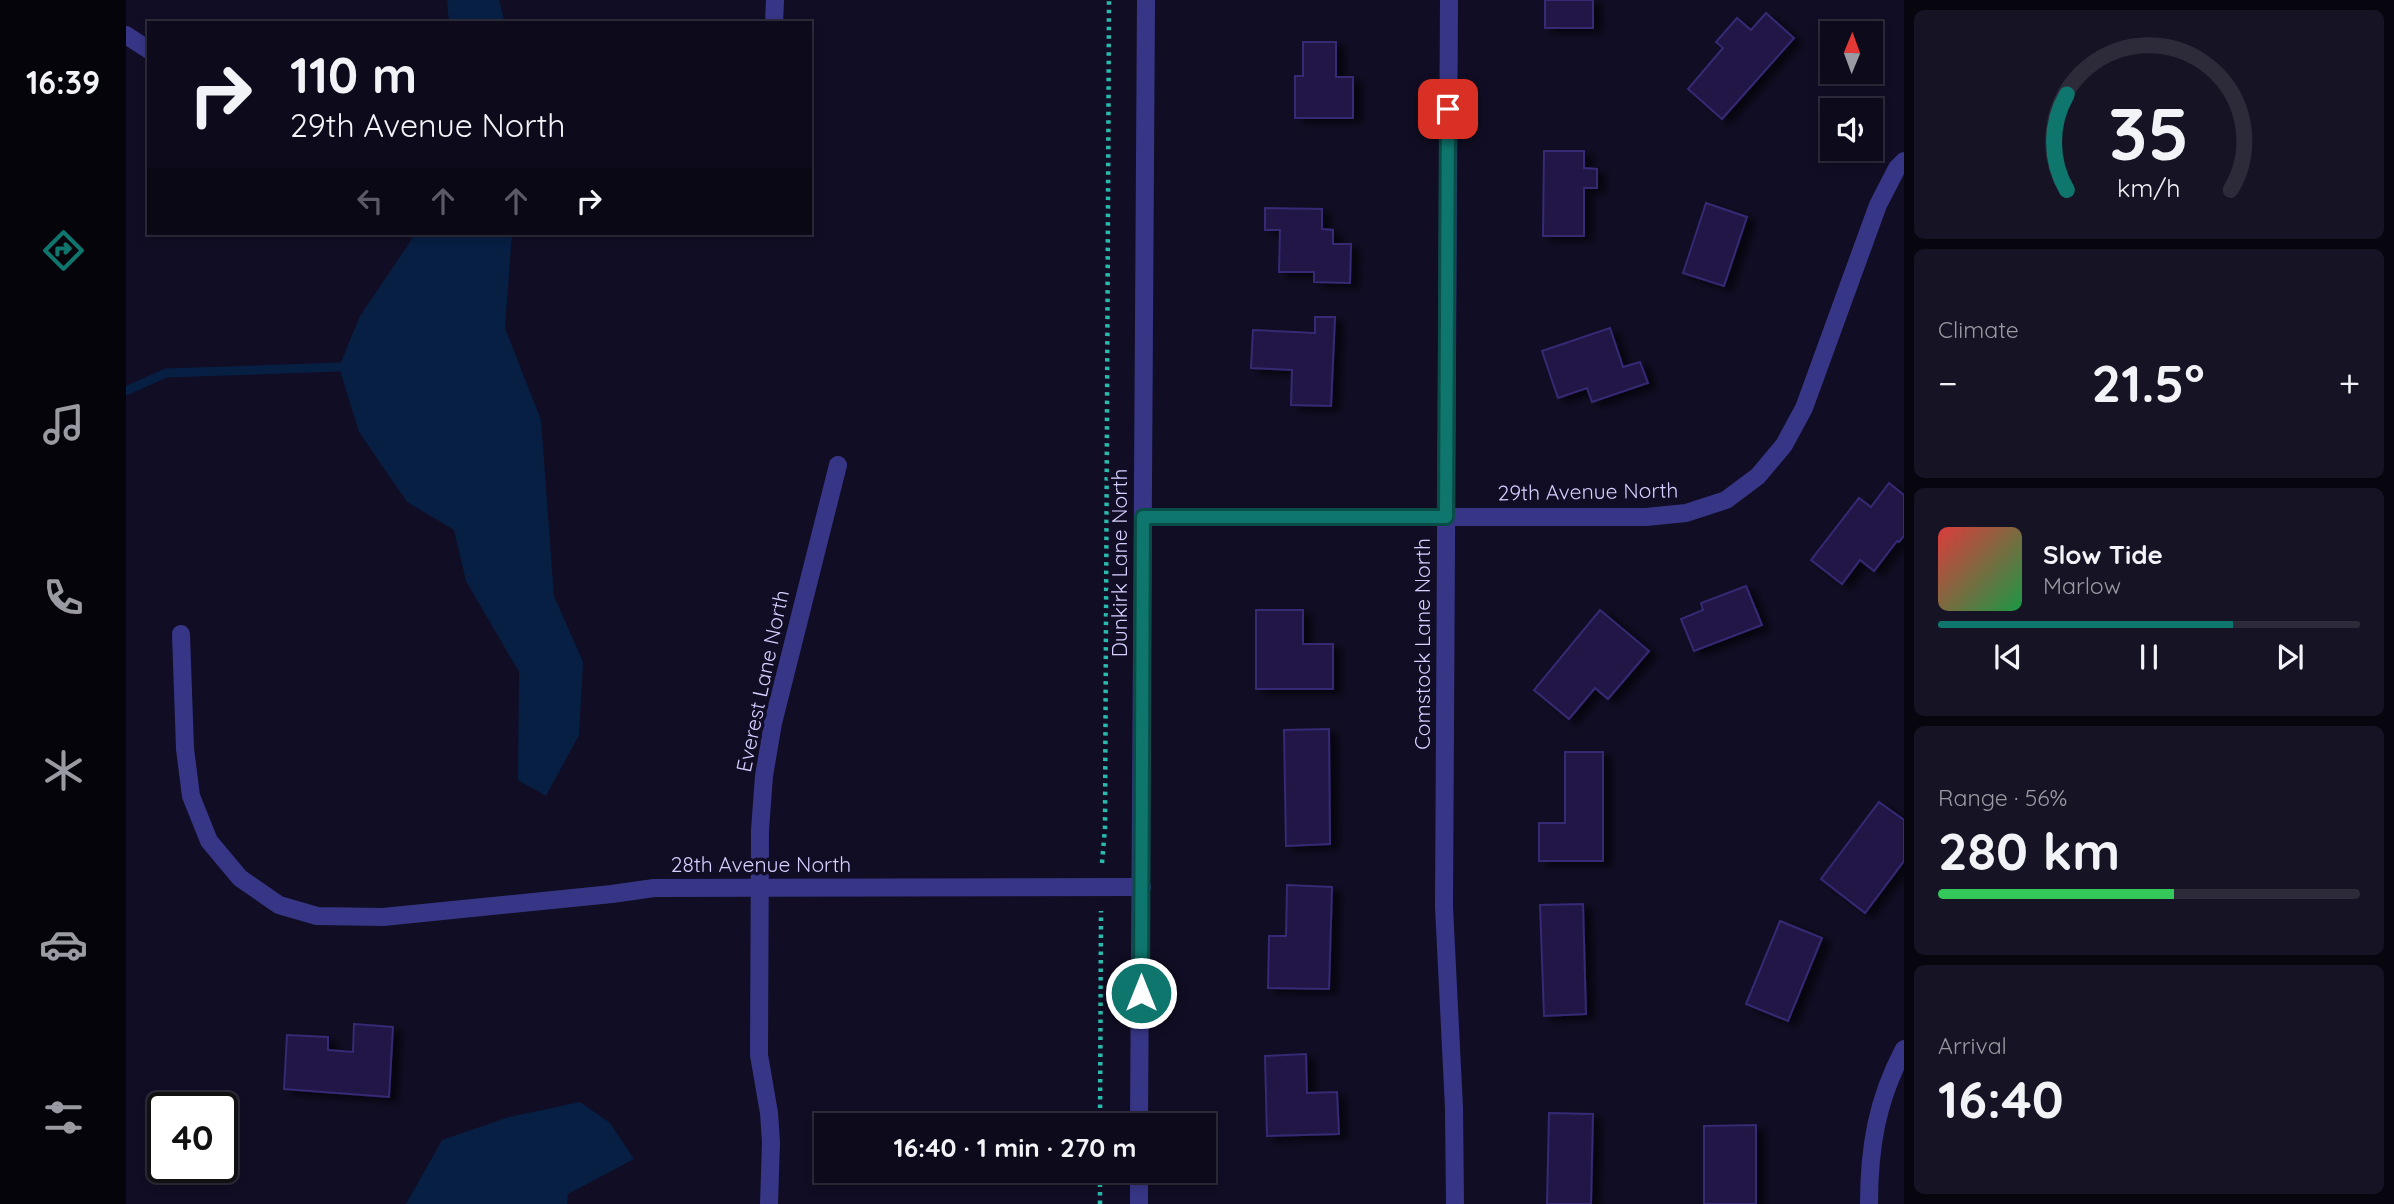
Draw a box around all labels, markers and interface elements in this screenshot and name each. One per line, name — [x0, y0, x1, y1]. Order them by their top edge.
north arrow — [1820, 21, 1883, 84]
map controls — [1820, 21, 1883, 161]
text: 110 m — [290, 44, 417, 105]
icon: right — [175, 49, 266, 140]
text: 16:39 — [26, 62, 100, 102]
pin — [1418, 79, 1478, 139]
text: 35 — [2108, 88, 2190, 179]
icon: arrive — [1429, 90, 1467, 128]
button: sound — [1820, 98, 1883, 161]
text: 29th Avenue North — [290, 105, 566, 145]
text: km/h — [2117, 172, 2181, 203]
icon: left — [351, 182, 389, 220]
icon: ahead — [424, 182, 462, 220]
icon: ahead — [497, 182, 535, 220]
icon: right — [570, 182, 608, 220]
icon: directions — [39, 226, 88, 275]
text: Climate — [1938, 315, 2019, 344]
text: 21.5° — [2092, 350, 2205, 415]
text: − — [1938, 359, 1958, 407]
text: + — [2339, 359, 2360, 407]
icon: music — [39, 400, 88, 449]
street label: Dunkirk Lane North — [1106, 469, 1132, 657]
street label: 29th Avenue North — [1497, 476, 1679, 506]
street label: Comstock Lane North — [1409, 538, 1435, 750]
text: Slow Tide — [2043, 538, 2163, 571]
text: Marlow — [2043, 571, 2121, 600]
icon: phone — [39, 573, 88, 622]
street label: Everest Lane North — [730, 587, 794, 774]
icon: previous — [1989, 638, 2027, 676]
icon: pause — [2130, 638, 2168, 676]
icon: next — [2271, 638, 2309, 676]
icon: climate — [39, 746, 88, 795]
text: Range · 56% — [1938, 783, 2067, 812]
text: 280 km — [1938, 818, 2120, 883]
street label: 28th Avenue North — [671, 851, 851, 877]
icon: car — [39, 920, 88, 969]
position arrow — [1104, 956, 1178, 1030]
text: Arrival — [1938, 1031, 2007, 1060]
text: 16:40 — [1938, 1066, 2064, 1131]
speed limit sign: 40 — [147, 1092, 238, 1183]
icon: filters — [39, 1093, 88, 1142]
text: 16:40 · 1 min · 270 m — [894, 1131, 1136, 1164]

